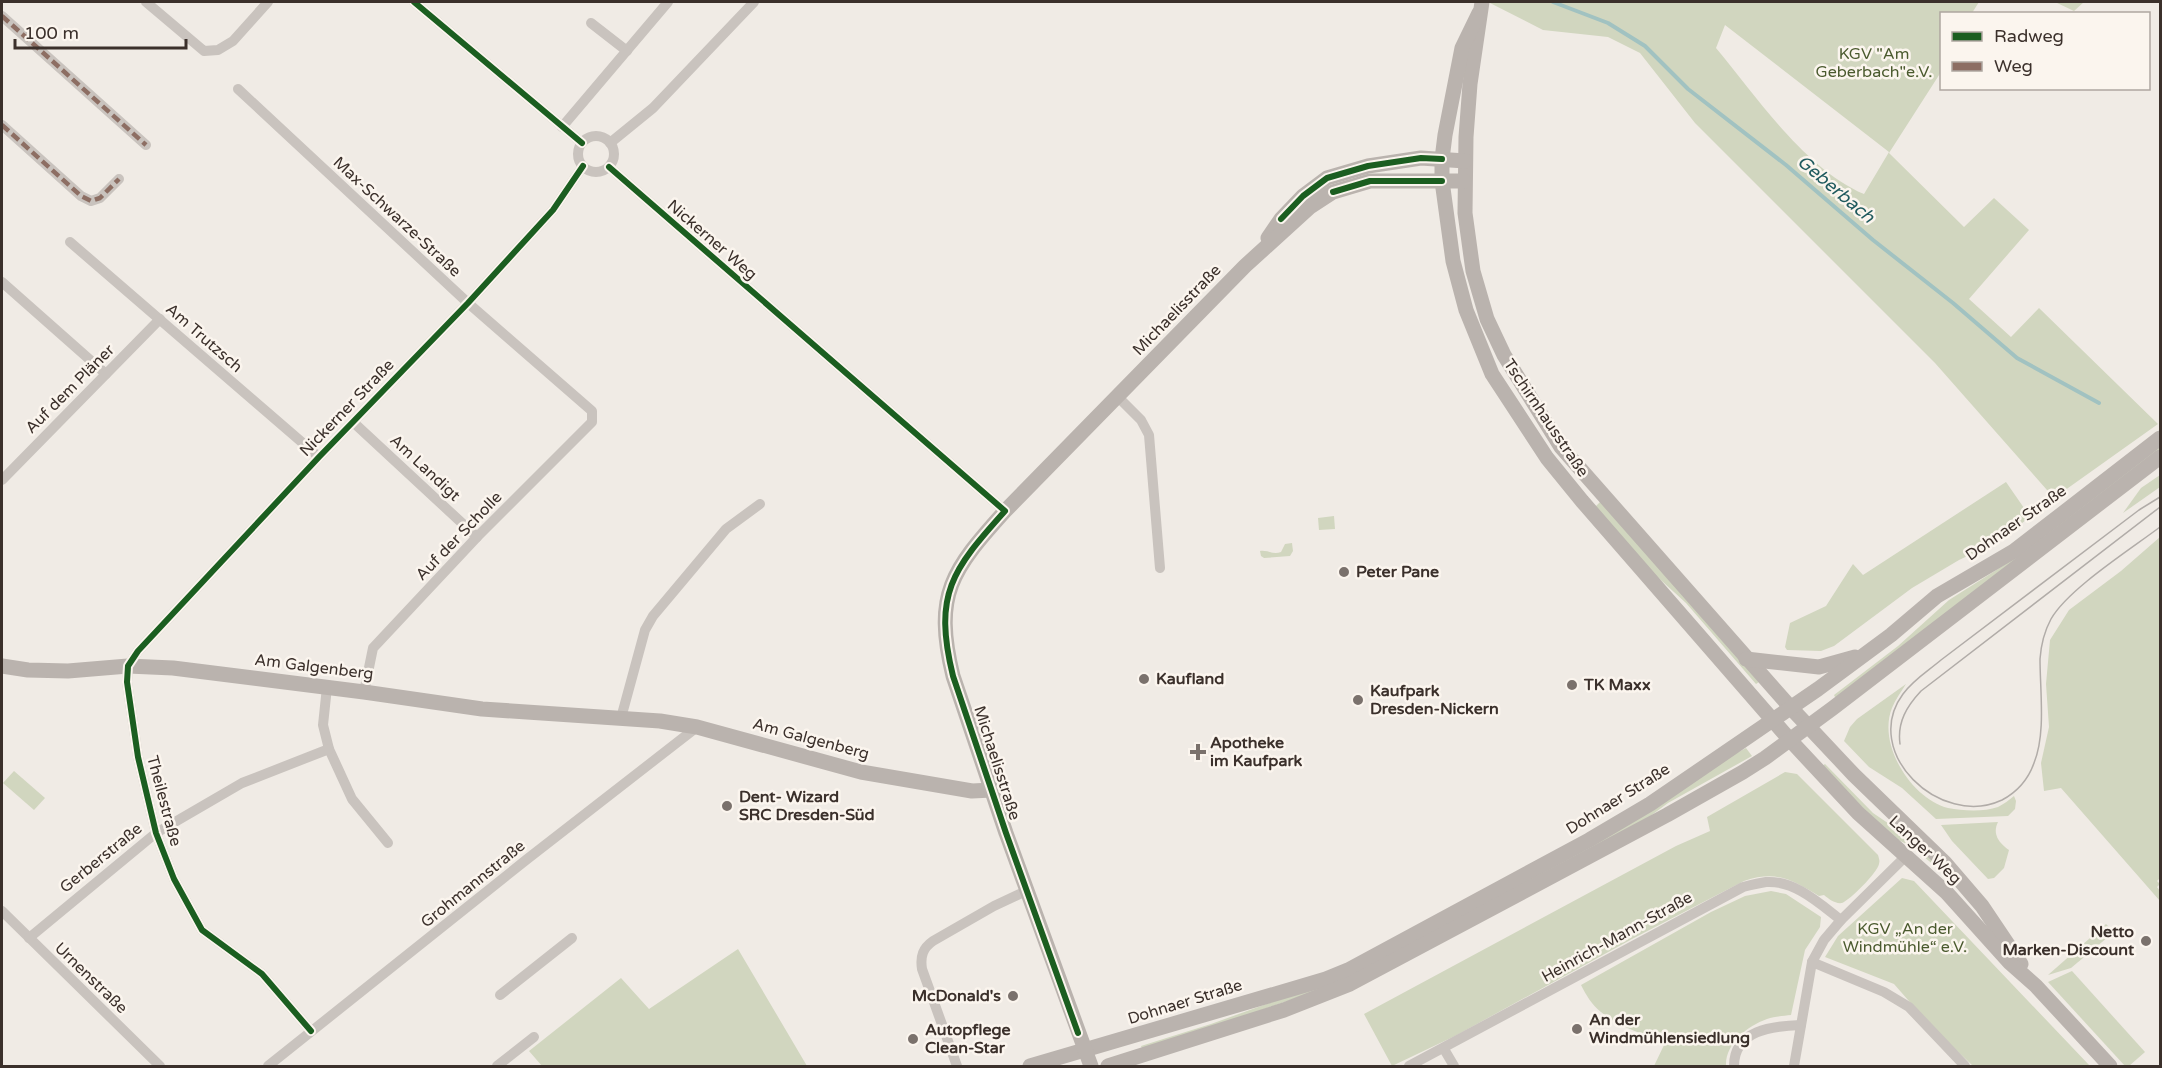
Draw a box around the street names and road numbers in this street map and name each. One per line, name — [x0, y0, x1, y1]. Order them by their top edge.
street label: Max-Schwarze-Straße — [329, 153, 465, 281]
street label: Nickerner Weg — [663, 195, 761, 285]
street label: Michaelisstraße — [1129, 260, 1225, 360]
street label: Am Trutzsch — [161, 299, 247, 377]
street label: Auf dem Pläner — [21, 339, 120, 438]
street label: Nickerner Straße — [295, 355, 399, 461]
street label: Tschirnhausstraße — [1499, 355, 1593, 481]
street label: Am Landigt — [386, 430, 464, 506]
street label: Dohnaer Straße — [1962, 481, 2070, 565]
street label: Auf der Scholle — [411, 487, 507, 585]
street label: Am Galgenberg — [253, 650, 375, 684]
street label: Michaelisstraße — [969, 703, 1025, 823]
street label: Am Galgenberg — [751, 714, 871, 764]
street label: Theilestraße — [142, 753, 186, 849]
street label: Dohnaer Straße — [1562, 759, 1674, 839]
street label: Langer Weg — [1885, 811, 1965, 889]
street label: Gerberstraße — [56, 819, 146, 897]
street label: Grohmannstraße — [417, 836, 529, 932]
street label: Heinrich-Mann-Straße — [1538, 887, 1696, 987]
street label: Urnenstraße — [50, 938, 132, 1018]
street label: Dohnaer Straße — [1125, 975, 1245, 1029]

